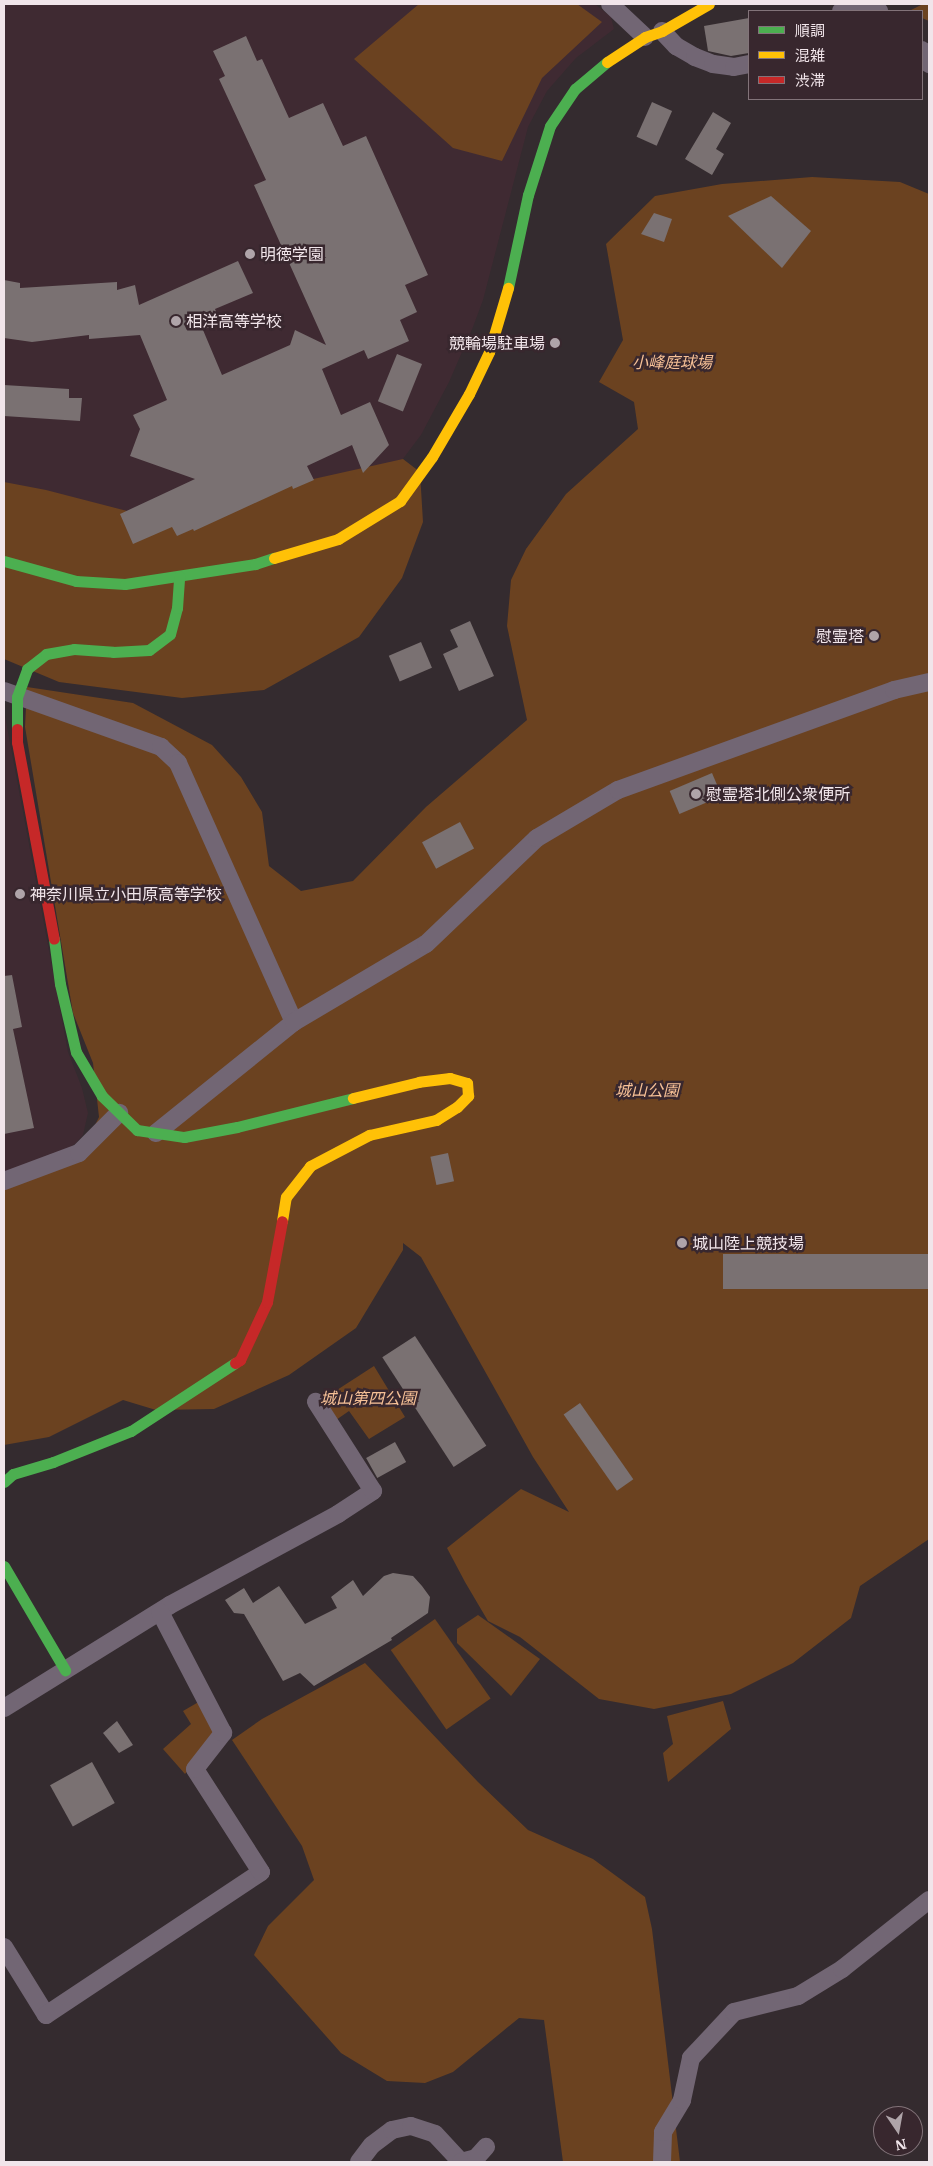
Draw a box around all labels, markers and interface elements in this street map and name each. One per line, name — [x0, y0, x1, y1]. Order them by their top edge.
legend — [748, 10, 923, 100]
text: 順調 — [795, 21, 825, 40]
text: 混雑 — [795, 46, 825, 65]
text: 渋滞 — [795, 71, 825, 90]
place label: 明徳学園 — [260, 244, 324, 264]
marker: 明徳学園 — [244, 248, 256, 260]
place label: 相洋高等学校 — [186, 311, 282, 331]
marker: 相洋高等学校 — [170, 315, 182, 327]
place label: 競輪場駐車場 — [449, 333, 545, 353]
marker: 競輪場駐車場 — [549, 337, 561, 349]
park label: 小峰庭球場 — [632, 352, 712, 372]
place label: 慰霊塔 — [816, 626, 864, 646]
marker: 慰霊塔 — [868, 630, 880, 642]
place label: 慰霊塔北側公衆便所 — [706, 784, 850, 804]
marker: 慰霊塔北側公衆便所 — [690, 788, 702, 800]
place label: 神奈川県立小田原高等学校 — [30, 884, 222, 904]
marker: 神奈川県立小田原高等学校 — [14, 888, 26, 900]
park label: 城山公園 — [615, 1080, 679, 1100]
place label: 城山陸上競技場 — [692, 1233, 804, 1253]
marker: 城山陸上競技場 — [676, 1237, 688, 1249]
park label: 城山第四公園 — [320, 1388, 416, 1408]
north arrow — [873, 2106, 923, 2156]
text: N — [894, 2135, 908, 2155]

